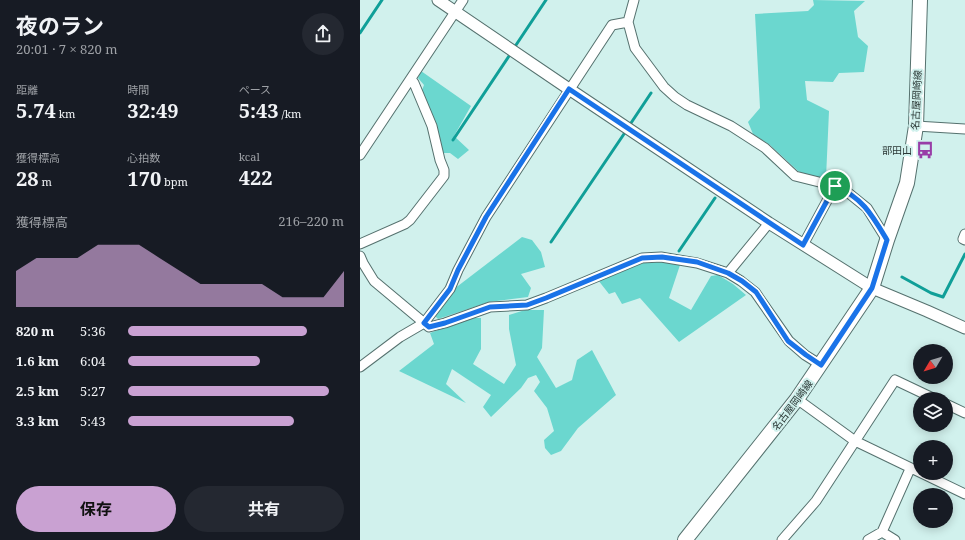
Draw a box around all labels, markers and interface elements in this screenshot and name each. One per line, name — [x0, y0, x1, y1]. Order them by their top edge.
text: 夜のラン — [16, 10, 104, 40]
button: share — [302, 13, 344, 55]
text: 20:01 · 7 × 820 m — [16, 40, 118, 58]
street label: 名古屋岡崎線 — [907, 70, 925, 130]
text: 距離 — [16, 82, 38, 97]
text: 時間 — [127, 82, 149, 97]
text: ペース — [239, 82, 271, 97]
text: 5.74 — [16, 97, 56, 124]
text: 32:49 — [127, 97, 179, 124]
text: 5:43 — [239, 97, 279, 124]
text: km — [56, 106, 75, 121]
text: /km — [279, 106, 302, 121]
bus stop icon: 部田山 — [915, 140, 935, 160]
place label: 部田山 — [882, 143, 912, 157]
text: kcal — [239, 149, 260, 164]
text: 獲得標高 — [16, 150, 60, 165]
text: 心拍数 — [127, 150, 160, 165]
text: 422 — [239, 164, 273, 191]
text: 28 — [16, 165, 39, 192]
text: 170 — [127, 165, 161, 192]
pin — [818, 169, 852, 203]
text: m — [39, 174, 52, 189]
text: bpm — [161, 174, 188, 189]
icon: arrive — [824, 175, 846, 197]
text: 216–220 m — [278, 212, 344, 230]
text: 獲得標高 — [16, 213, 68, 231]
text: 820 m — [16, 322, 54, 340]
text: 5:36 — [80, 322, 106, 340]
north arrow — [913, 344, 953, 384]
map controls — [913, 344, 953, 528]
text: 1.6 km — [16, 352, 59, 370]
text: 6:04 — [80, 352, 106, 370]
street label: 名古屋岡崎線 — [768, 377, 816, 433]
text: 2.5 km — [16, 382, 59, 400]
text: 5:27 — [80, 382, 106, 400]
button: layers — [913, 392, 953, 432]
text: 3.3 km — [16, 412, 59, 430]
text: 5:43 — [80, 412, 106, 430]
button: + — [913, 440, 953, 480]
button: 保存 — [16, 486, 176, 532]
button: 共有 — [184, 486, 344, 532]
button: − — [913, 488, 953, 528]

